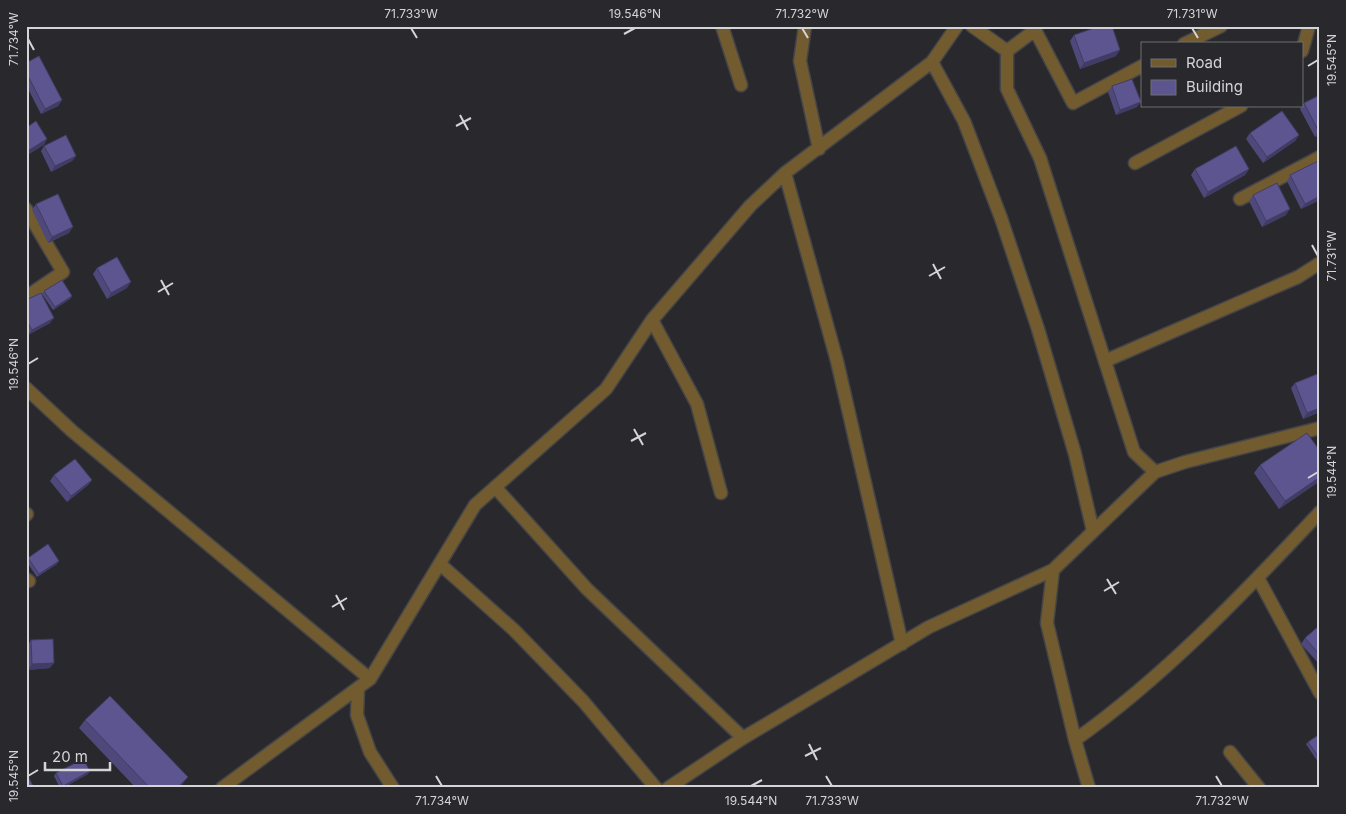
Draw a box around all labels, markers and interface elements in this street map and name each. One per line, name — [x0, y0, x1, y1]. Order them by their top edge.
text: 71.733°W — [384, 6, 438, 21]
text: 19.546°N — [609, 6, 661, 21]
text: 71.732°W — [775, 6, 829, 21]
text: 71.731°W — [1166, 6, 1218, 21]
text: 71.734°W — [6, 12, 21, 66]
text: 19.545°N — [1324, 34, 1339, 86]
legend — [1141, 42, 1304, 108]
text: Road — [1186, 53, 1222, 72]
text: Building — [1186, 77, 1243, 96]
text: 71.731°W — [1324, 230, 1339, 282]
text: 19.546°N — [6, 338, 21, 390]
text: 19.544°N — [1324, 446, 1339, 498]
scale bar — [45, 739, 110, 771]
text: 20 m — [52, 747, 88, 766]
text: 19.545°N — [6, 750, 21, 802]
text: 71.734°W — [415, 793, 469, 808]
text: 19.544°N — [725, 793, 777, 808]
text: 71.733°W — [805, 793, 859, 808]
text: 71.732°W — [1195, 793, 1249, 808]

